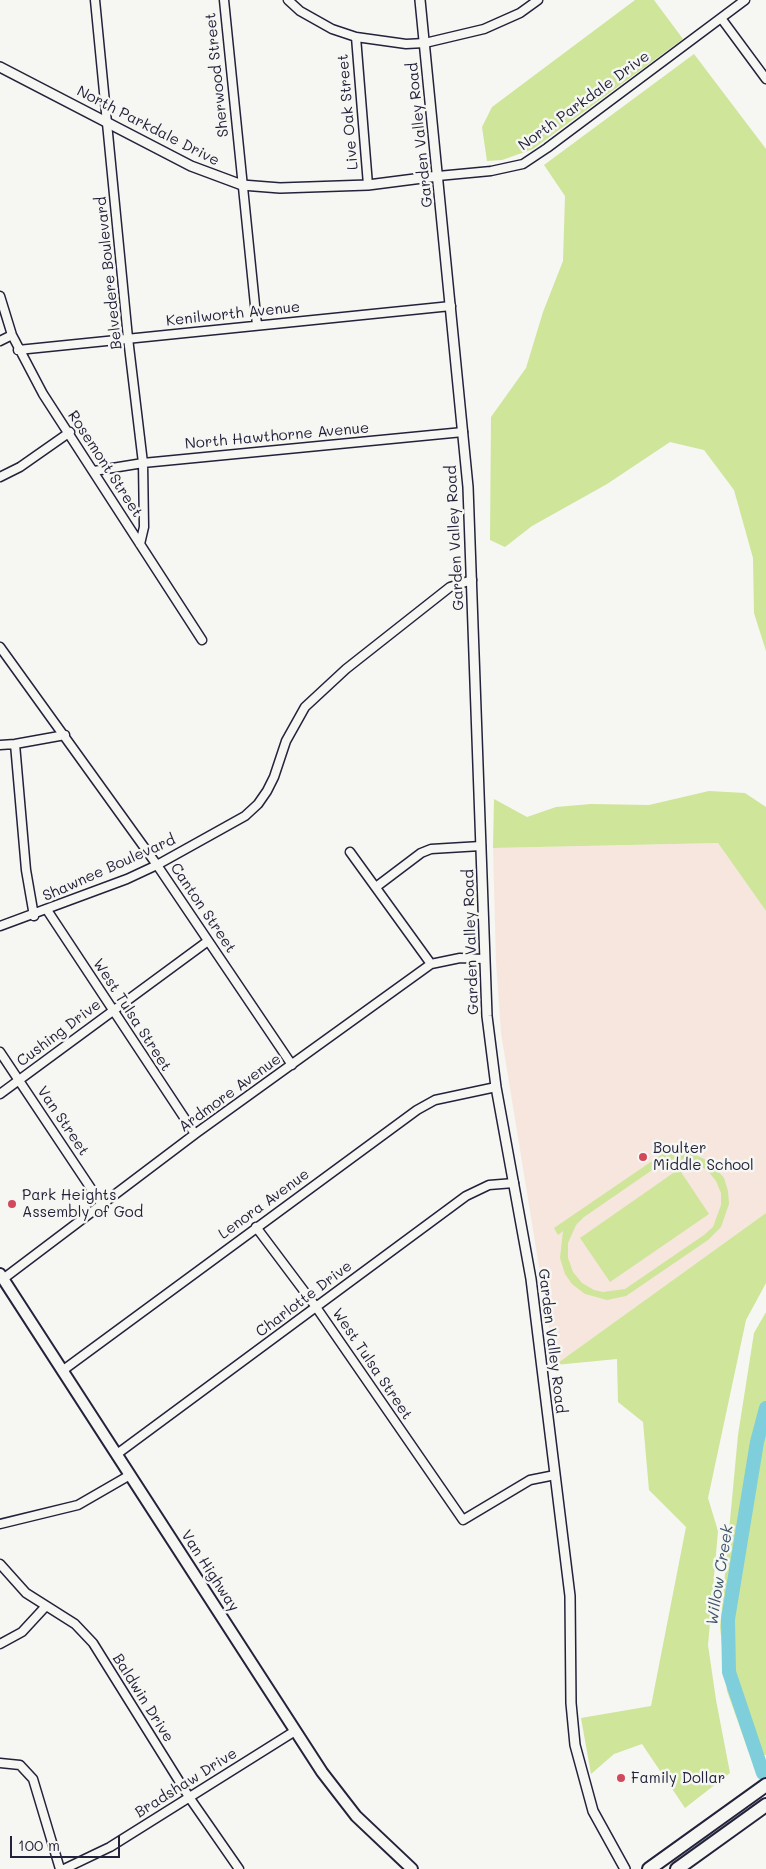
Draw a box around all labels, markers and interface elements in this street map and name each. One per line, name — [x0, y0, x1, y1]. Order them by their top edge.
street label: Sherwood Street — [202, 12, 232, 138]
street label: North Parkdale Drive — [515, 47, 653, 155]
street label: Live Oak Street — [334, 53, 362, 171]
street label: Garden Valley Road — [403, 62, 437, 208]
street label: North Parkdale Drive — [74, 82, 222, 170]
street label: Belvedere Boulevard — [92, 196, 126, 350]
street label: Kenilworth Avenue — [165, 298, 301, 330]
street label: Rosemont Street — [64, 407, 146, 521]
street label: North Hawthorne Avenue — [184, 419, 370, 453]
street label: Garden Valley Road — [442, 465, 468, 611]
street label: Shawnee Boulevard — [40, 831, 178, 905]
street label: Canton Street — [166, 860, 240, 956]
street label: Garden Valley Road — [459, 869, 483, 1015]
street label: West Tulsa Street — [89, 955, 175, 1075]
street label: Cushing Drive — [13, 996, 105, 1070]
street label: Ardmore Avenue — [175, 1050, 285, 1136]
street label: Van Street — [33, 1083, 93, 1159]
place label: Boulter Middle School — [653, 1139, 754, 1174]
marker: Boulter Middle School — [637, 1151, 649, 1163]
street label: Lenora Avenue — [215, 1165, 313, 1243]
place label: Park Heights Assembly of God — [22, 1186, 143, 1221]
marker: Park Heights Assembly of God — [6, 1198, 18, 1210]
street label: Charlotte Drive — [252, 1257, 356, 1341]
street label: Garden Valley Road — [534, 1268, 570, 1414]
street label: West Tulsa Street — [328, 1305, 416, 1423]
water label: Willow Creek — [703, 1523, 737, 1627]
street label: Van Highway — [177, 1527, 243, 1615]
street label: Baldwin Drive — [109, 1650, 177, 1746]
street label: Bradshaw Drive — [132, 1744, 240, 1822]
place label: Family Dollar — [631, 1769, 725, 1787]
marker: Family Dollar — [615, 1772, 627, 1784]
scale bar — [12, 1826, 122, 1858]
text: 100 m — [18, 1835, 60, 1855]

